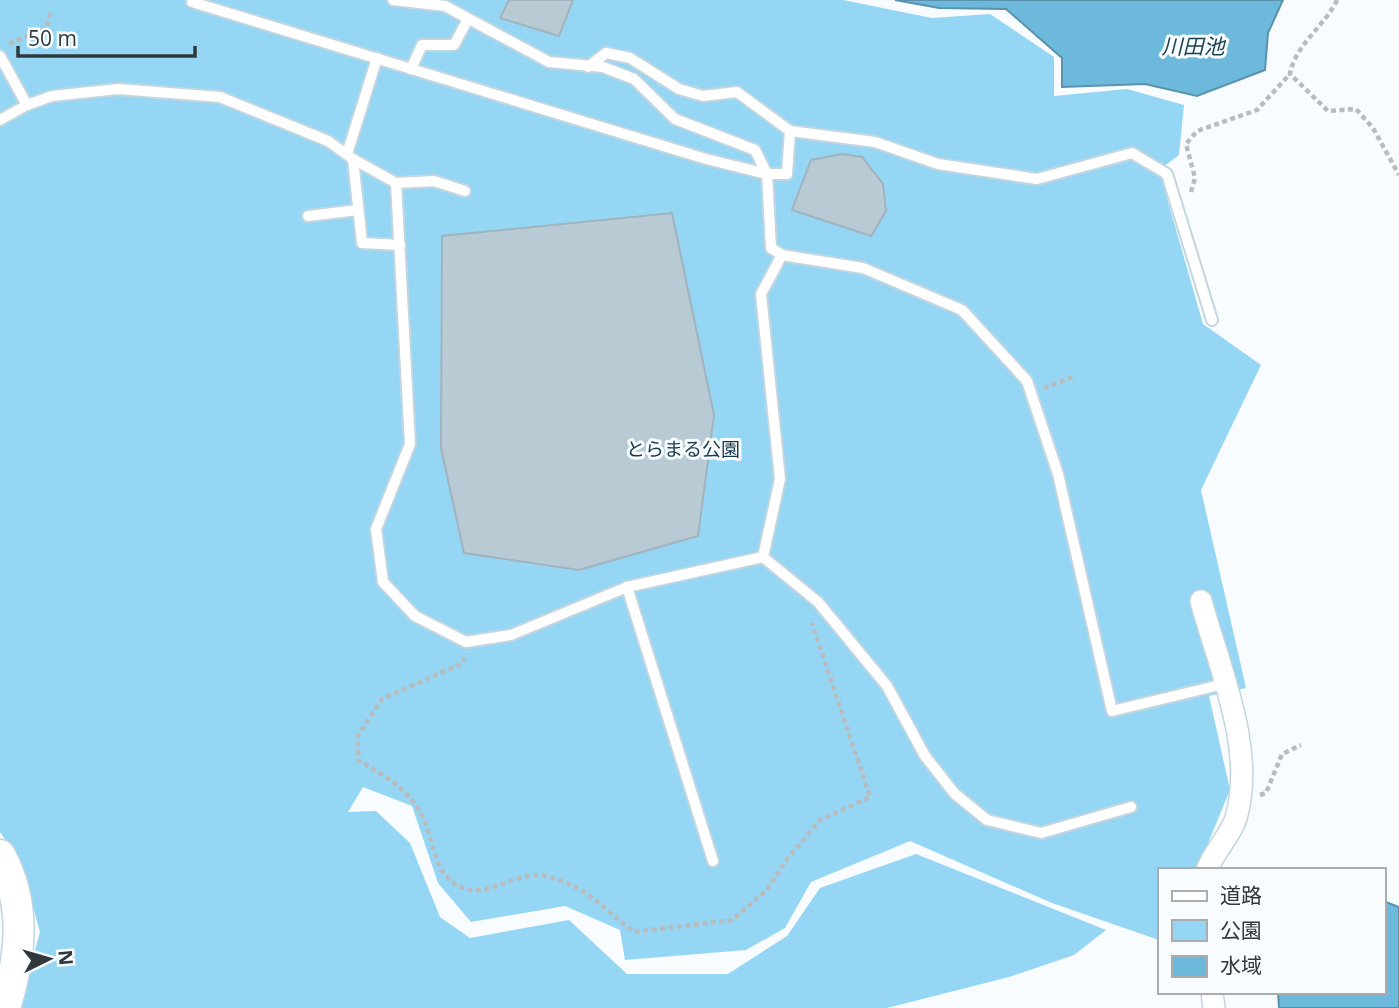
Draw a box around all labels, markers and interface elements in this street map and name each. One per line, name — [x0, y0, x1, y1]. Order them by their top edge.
scale bar — [18, 14, 194, 58]
text: 50 m — [28, 24, 77, 52]
water label: 川田池 — [1162, 32, 1226, 60]
park label: とらまる公園 — [626, 436, 740, 462]
legend — [1158, 868, 1385, 994]
text: 道路 — [1220, 881, 1262, 909]
text: 公園 — [1220, 916, 1262, 944]
north arrow — [14, 924, 84, 994]
text: N — [52, 949, 80, 966]
text: 水域 — [1220, 951, 1262, 979]

